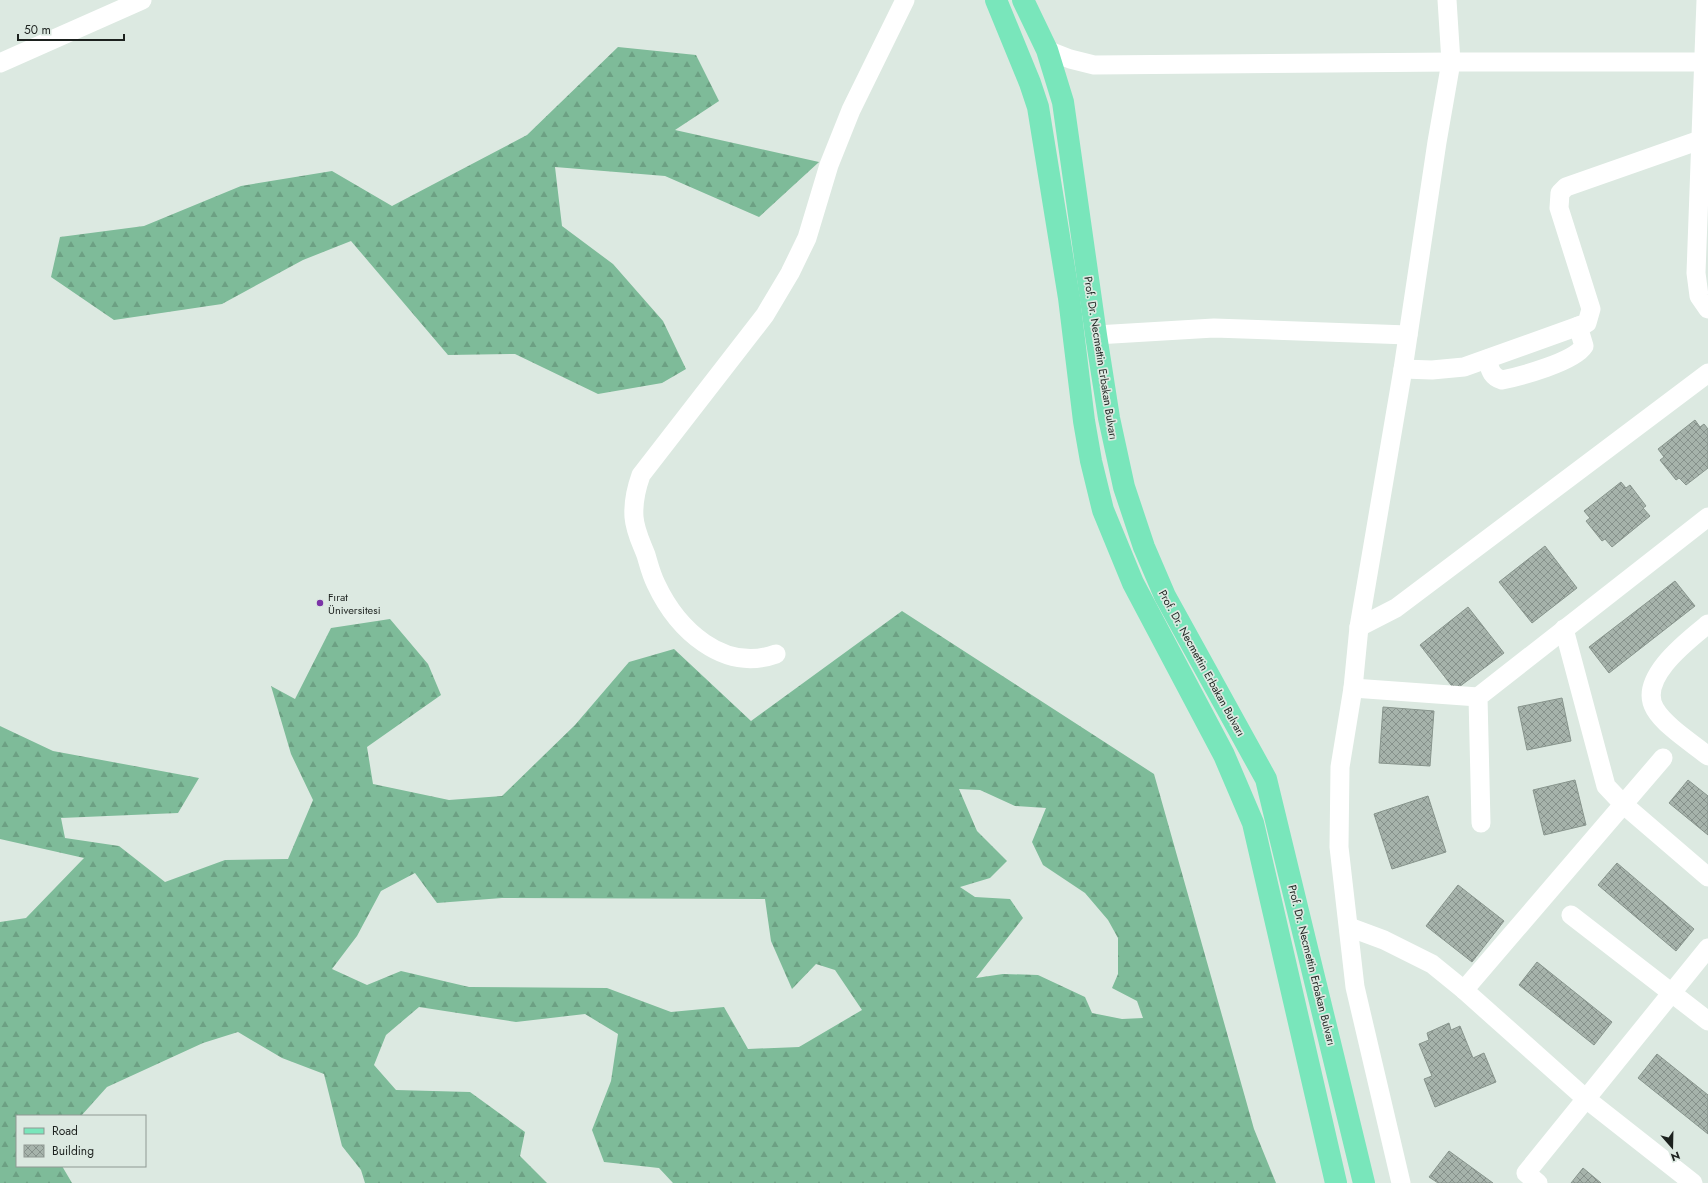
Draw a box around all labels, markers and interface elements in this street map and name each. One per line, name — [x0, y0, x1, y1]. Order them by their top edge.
scale bar — [18, 16, 124, 42]
text: 50 m — [24, 21, 51, 39]
street label: Prof. Dr. Necmettin Erbakan Bulvarı — [1080, 275, 1122, 441]
street label: Prof. Dr. Necmettin Erbakan Bulvarı — [1155, 587, 1249, 739]
place label: Fırat Üniversitesi — [328, 589, 381, 618]
marker: Fırat Üniversitesi — [315, 598, 325, 608]
street label: Prof. Dr. Necmettin Erbakan Bulvarı — [1284, 883, 1340, 1047]
legend — [16, 1115, 146, 1167]
text: Road — [52, 1122, 78, 1140]
north arrow — [1652, 1127, 1692, 1167]
text: Building — [52, 1142, 94, 1160]
text: N — [1669, 1147, 1682, 1165]

